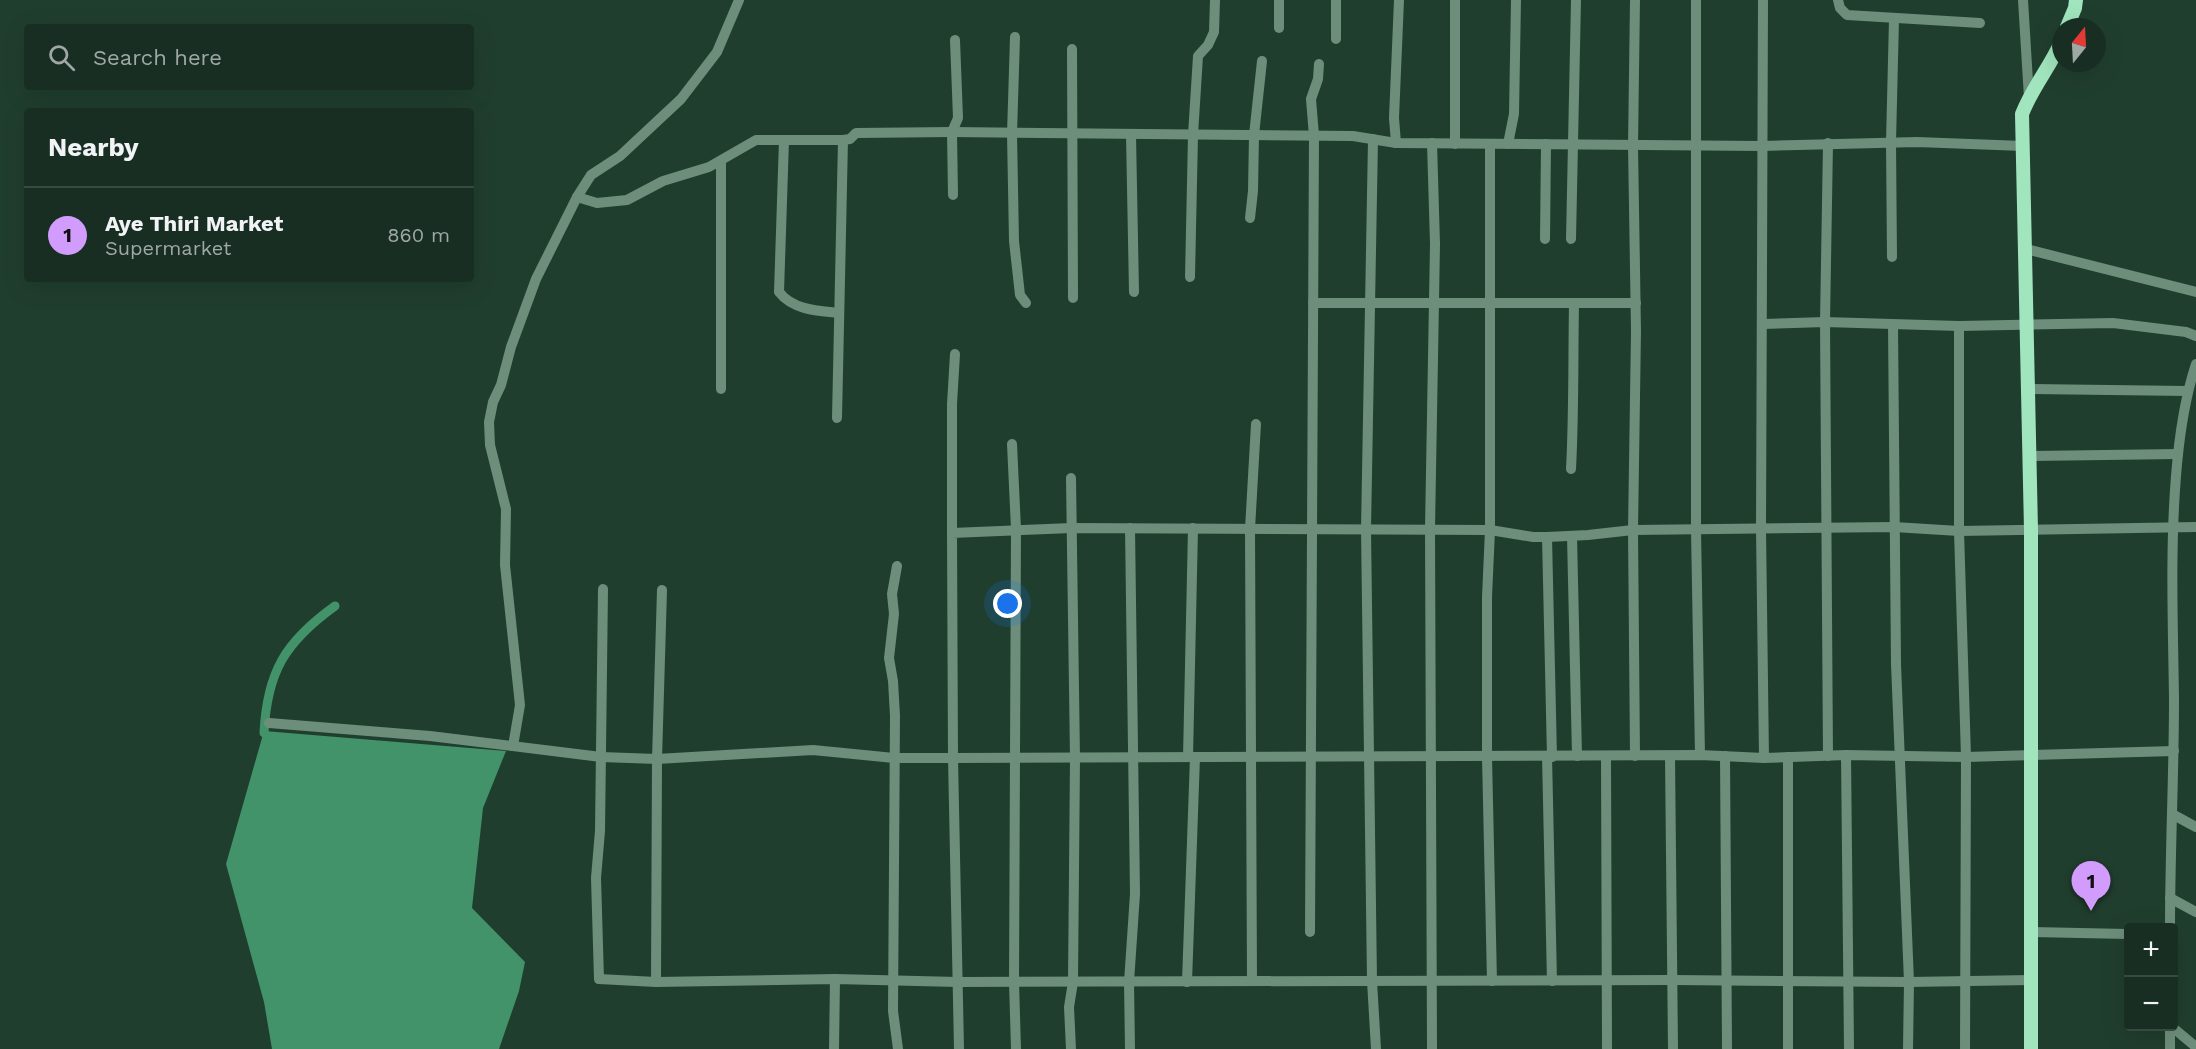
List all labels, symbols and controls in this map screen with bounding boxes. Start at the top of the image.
north arrow [2052,18,2106,72]
search box [24,24,474,90]
icon: search [45,41,78,74]
text: Search here [93,45,222,70]
text: Nearby [48,132,139,162]
text: Aye Thiri Market [105,211,283,236]
text: 1 [63,223,72,247]
text: 860 m [387,223,450,247]
text: Supermarket [105,236,231,260]
your location [993,589,1022,618]
pin: 1 [2072,862,2110,911]
map controls [2124,923,2178,1031]
button: + [2124,923,2178,977]
button: − [2124,977,2178,1031]

